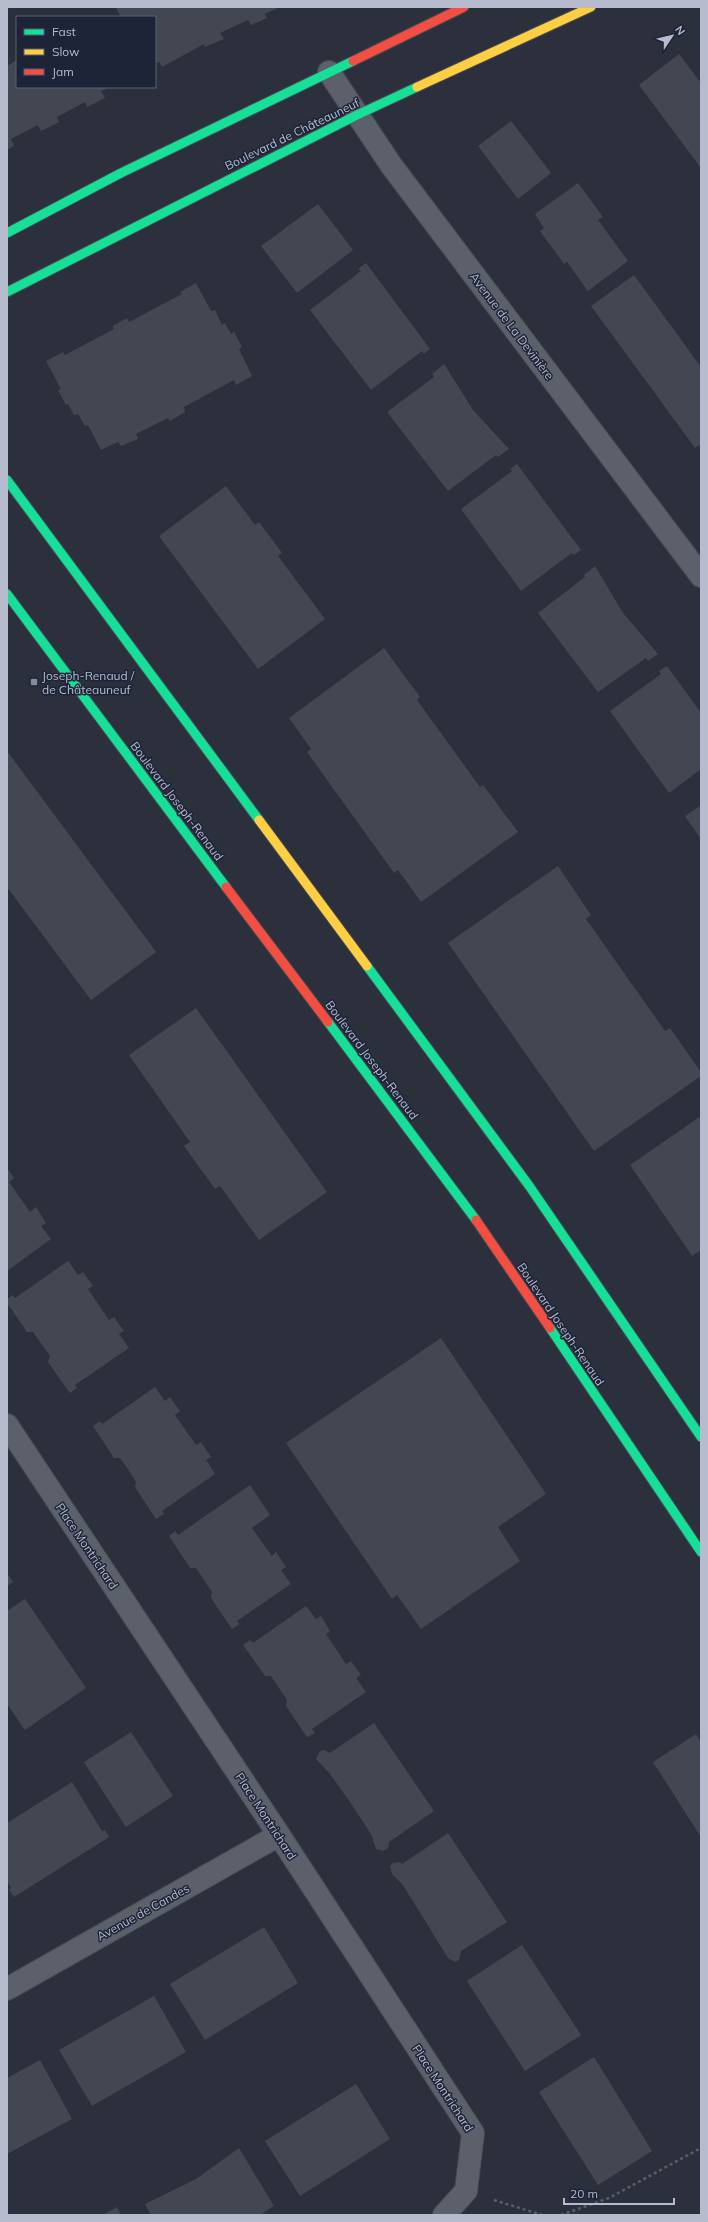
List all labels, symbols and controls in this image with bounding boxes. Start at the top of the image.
legend [16,16,156,88]
north arrow [652,16,692,56]
text: N [672,23,688,38]
text: Fast [52,24,76,39]
text: Slow [52,44,80,59]
text: Jam [52,64,74,79]
street label: Boulevard de Châteauneuf [222,94,363,173]
street label: Avenue de La Devinière [467,269,557,383]
place label: Joseph-Renaud / de Châteauneuf [42,668,135,697]
marker: Joseph-Renaud / de Châteauneuf [29,677,39,687]
street label: Boulevard Joseph-Renaud [127,739,227,863]
street label: Boulevard Joseph-Renaud [322,998,422,1122]
street label: Boulevard Joseph-Renaud [514,1260,608,1388]
street label: Place Montrichard [53,1500,121,1592]
street label: Place Montrichard [232,1770,300,1862]
street label: Avenue de Candes [94,1880,192,1944]
street label: Place Montrichard [409,2042,477,2134]
scale bar [564,2180,674,2206]
text: 20 m [570,2186,598,2201]

